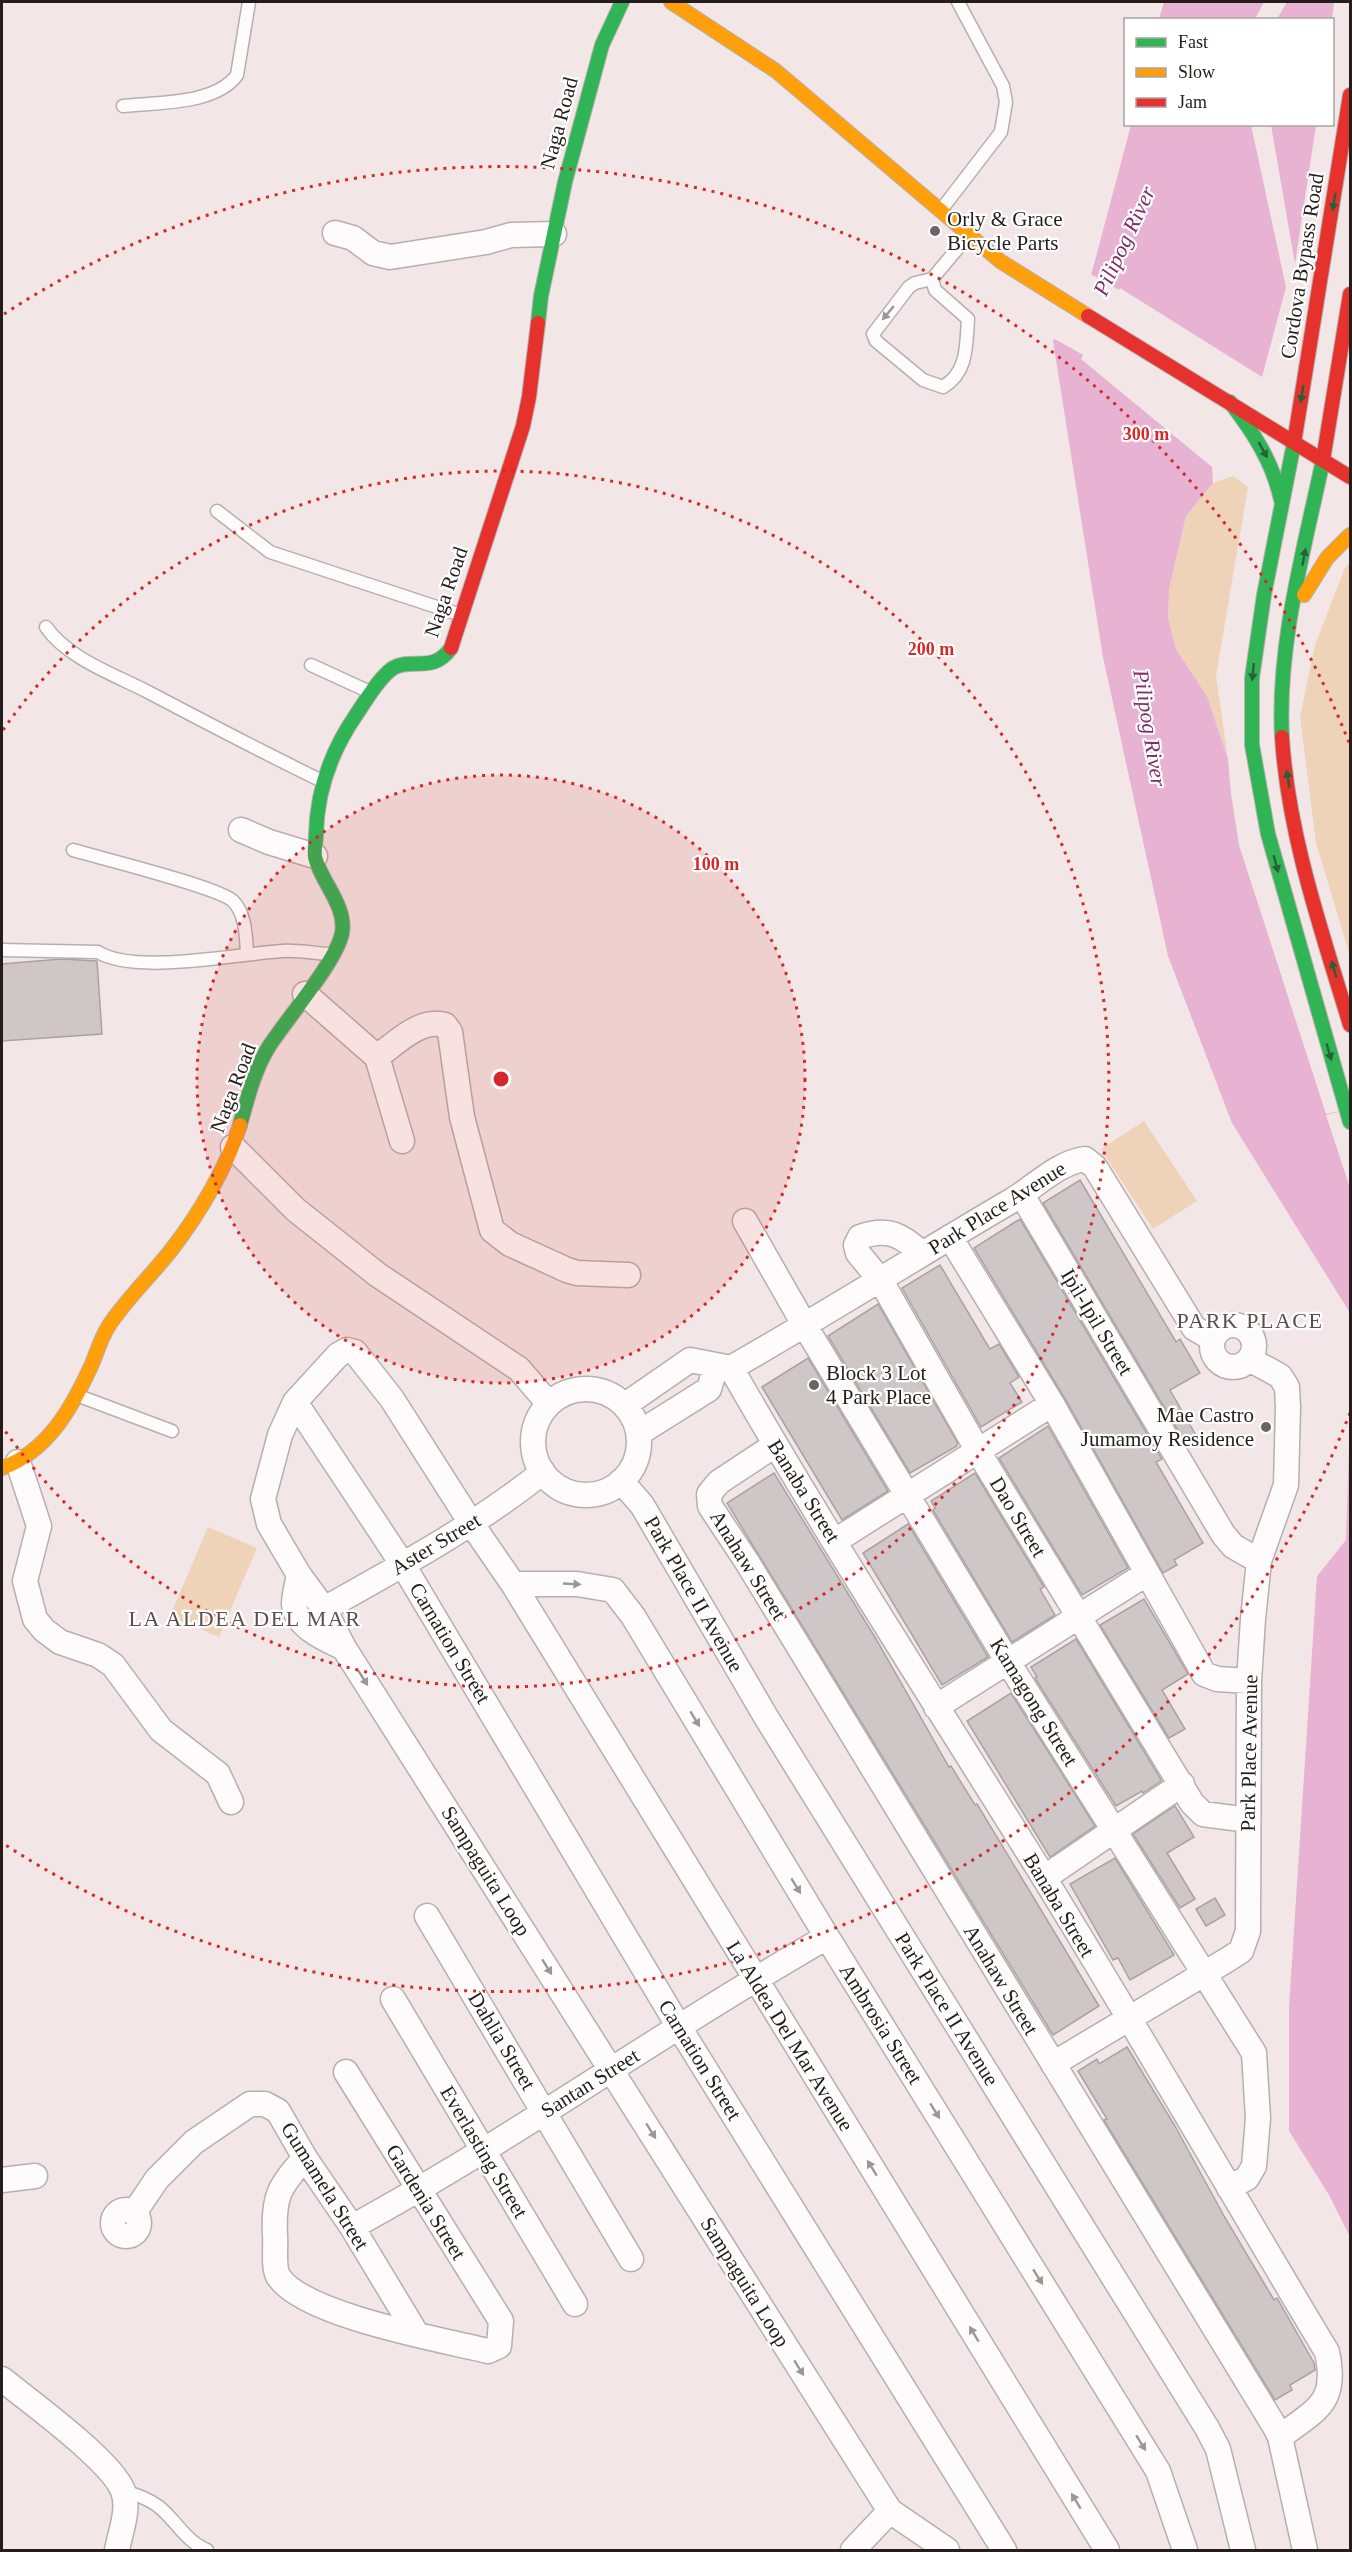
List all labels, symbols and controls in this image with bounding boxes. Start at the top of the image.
legend [1124,18,1334,126]
text: Fast [1178,32,1208,52]
text: Slow [1178,62,1215,82]
street label: Naga Road [535,74,583,171]
text: Jam [1178,92,1207,112]
street label: Cordova Bypass Road [1275,171,1329,361]
water label: Pilipog River [1087,182,1160,301]
one-way arrow [1329,193,1338,212]
place label: Orly & Grace Bicycle Parts [947,207,1062,255]
marker: Orly & Grace Bicycle Parts [928,224,942,238]
one-way arrow [881,305,894,321]
one-way arrow [1297,385,1306,404]
text: 300 m [1123,424,1169,444]
one-way arrow [1258,442,1268,459]
street label: Naga Road [419,543,473,640]
one-way arrow [1300,547,1309,566]
text: 200 m [908,639,954,659]
one-way arrow [1248,662,1258,681]
water label: Pilipog River [1128,667,1172,789]
one-way arrow [1283,770,1292,789]
text: 100 m [693,854,739,874]
one-way arrow [1272,855,1281,873]
one-way arrow [1329,960,1338,978]
street label: Naga Road [205,1039,261,1136]
one-way arrow [1325,1043,1334,1061]
centre of rings [491,1069,511,1089]
street label: Park Place Avenue [924,1156,1070,1260]
street label: Ipil-Ipil Street [1056,1265,1138,1380]
district label: PARK PLACE [1177,1308,1323,1333]
place label: Block 3 Lot 4 Park Place [826,1361,931,1409]
marker: Block 3 Lot 4 Park Place [807,1378,821,1392]
place label: Mae Castro Jumamoy Residence [1081,1403,1254,1451]
marker: Mae Castro Jumamoy Residence [1259,1420,1273,1434]
street label: Banaba Street [763,1435,845,1547]
street label: Dao Street [985,1473,1051,1562]
street label: Anahaw Street [705,1506,791,1624]
street label: Aster Street [387,1508,485,1580]
street label: Park Place II Avenue [640,1512,748,1676]
street label: Carnation Street [404,1578,496,1708]
one-way arrow [562,1580,581,1589]
district label: LA ALDEA DEL MAR [129,1606,361,1631]
street label: Kamagong Street [985,1634,1083,1771]
one-way arrow [358,1670,369,1686]
street label: Park Place Avenue [1236,1674,1262,1832]
one-way arrow [690,1711,701,1728]
street label: Sampaguita Loop [436,1802,536,1940]
street label: Banaba Street [1019,1849,1100,1962]
one-way arrow [791,1878,802,1894]
street label: Anahaw Street [959,1921,1043,2040]
street label: Park Place II Avenue [890,1928,1004,2090]
street label: La Aldea Del Mar Avenue [722,1936,858,2136]
one-way arrow [541,1958,552,1975]
street label: Ambrosia Street [835,1960,928,2089]
street label: Dahlia Street [463,1988,541,2095]
street label: Carnation Street [654,1996,747,2125]
street label: Santan Street [536,2043,644,2123]
street label: Everlasting Street [435,2082,533,2223]
one-way arrow [930,2103,941,2119]
street label: Gumamela Street [276,2118,374,2255]
one-way arrow [645,2123,657,2139]
street label: Gardenia Street [381,2140,471,2264]
one-way arrow [866,2160,877,2176]
street label: Sampaguita Loop [695,2213,795,2351]
one-way arrow [1032,2269,1043,2285]
one-way arrow [969,2326,980,2342]
one-way arrow [793,2360,804,2376]
one-way arrow [1135,2435,1146,2451]
one-way arrow [1071,2492,1081,2509]

